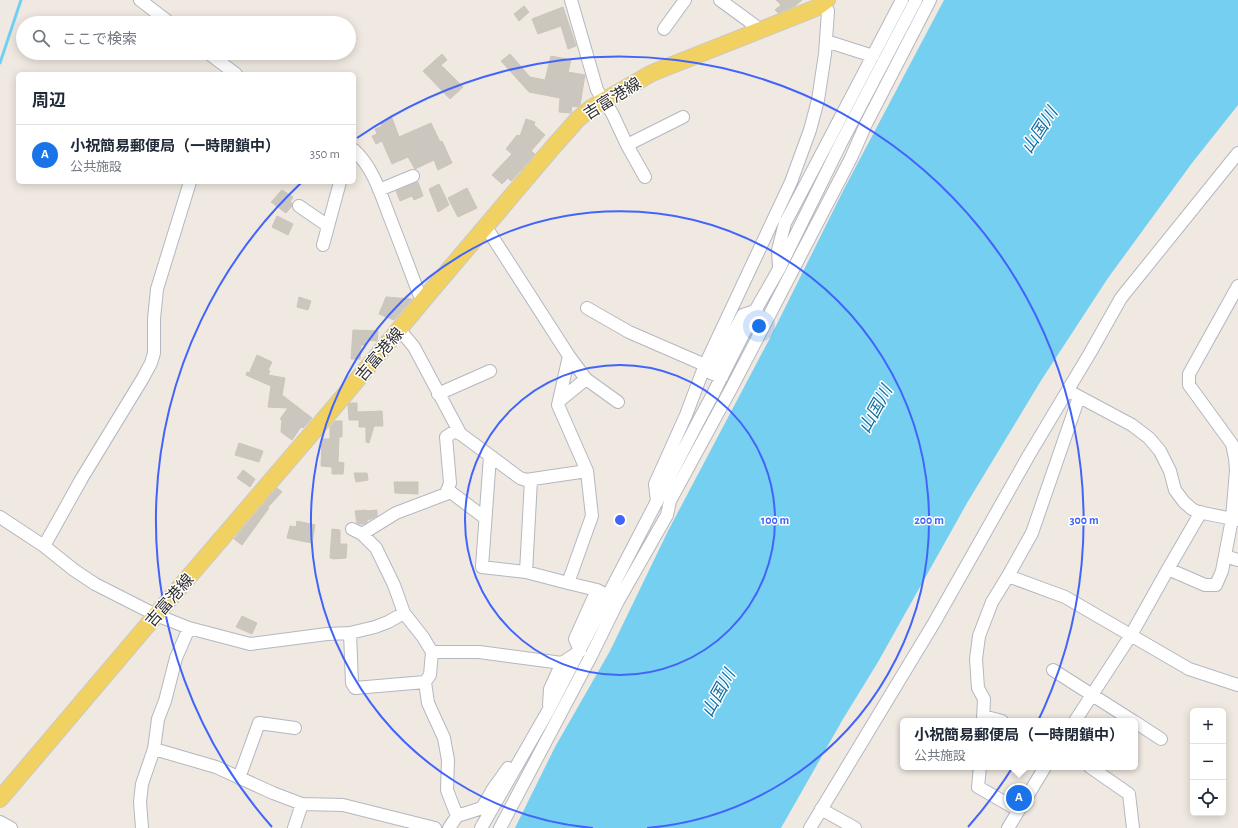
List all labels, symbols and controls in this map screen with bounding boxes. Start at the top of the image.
search box [16,16,356,60]
icon: search [30,27,52,49]
text: ここで検索 [62,32,137,47]
street label: 吉富港線 [581,74,644,123]
text: 周辺 [32,92,66,109]
water label: 山国川 [1018,103,1062,156]
text: 小祝簡易郵便局（一時閉鎖中） [70,139,280,154]
text: A [41,148,49,161]
text: 350 m [310,148,340,161]
text: 公共施設 [70,161,122,174]
your location [749,316,769,336]
street label: 吉富港線 [352,324,406,384]
water label: 山国川 [856,381,896,436]
centre of rings [613,513,627,527]
text: 100 m [761,514,789,526]
text: 200 m [914,514,944,526]
text: 300 m [1069,514,1099,526]
street label: 吉富港線 [142,571,197,630]
water label: 山国川 [699,665,739,720]
map controls [1190,708,1226,816]
button: + [1190,708,1226,744]
popup [900,718,1138,770]
text: 小祝簡易郵便局（一時閉鎖中） [914,728,1124,743]
button: − [1190,744,1226,780]
text: 公共施設 [914,750,966,763]
button: locate [1190,780,1226,816]
pin: A [1006,783,1032,813]

